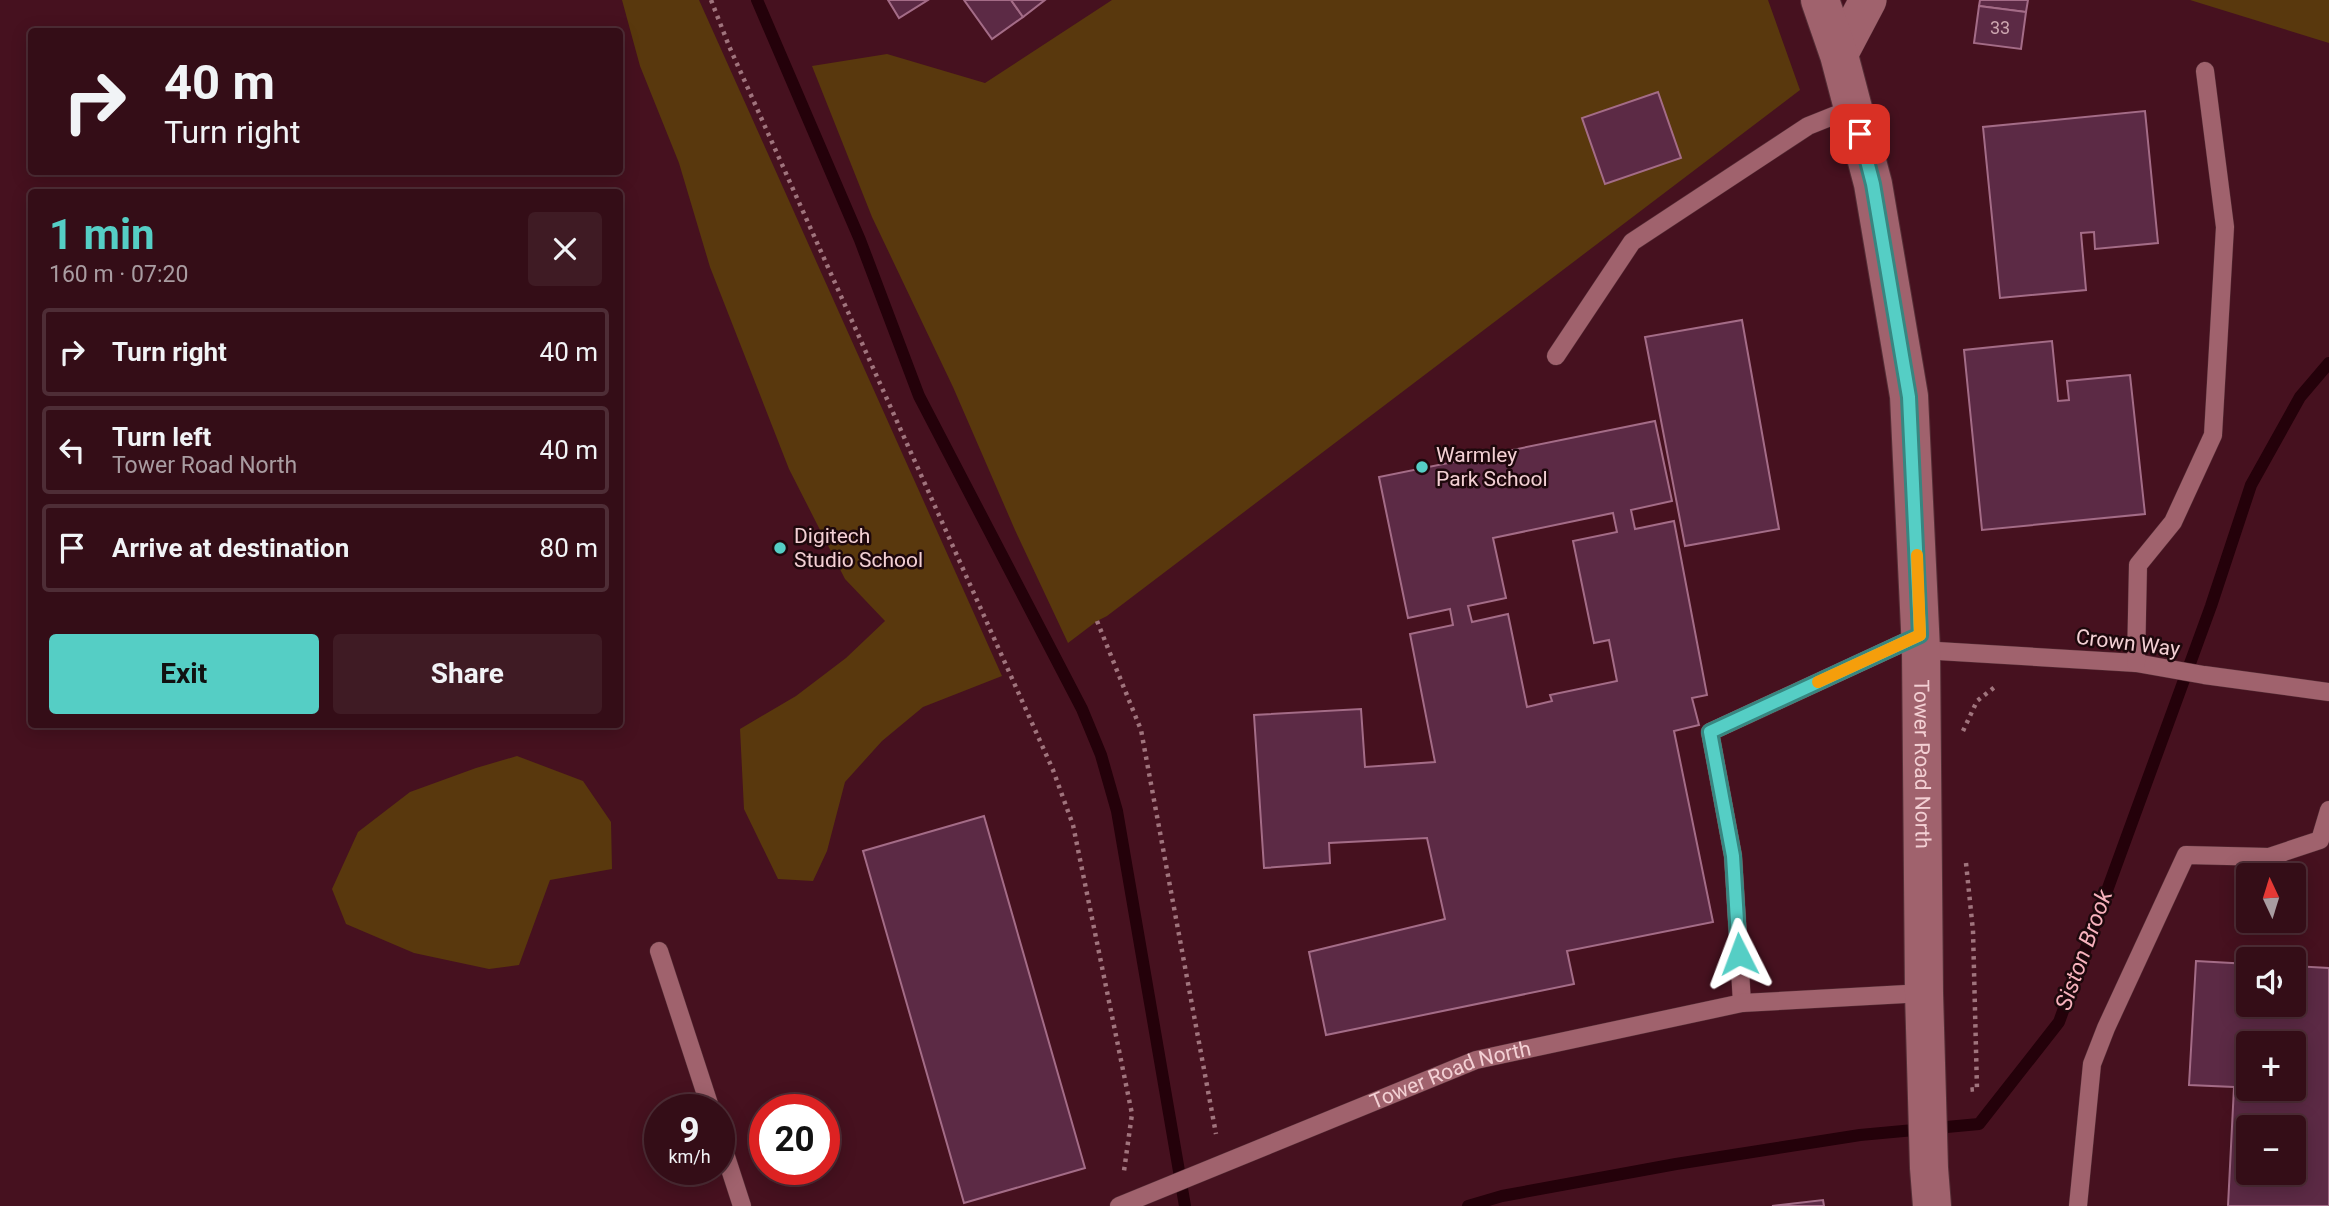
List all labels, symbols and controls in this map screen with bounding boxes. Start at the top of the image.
house number: 33 [1990,17,2010,38]
text: 40 m [164,54,275,111]
icon: right [49,56,140,147]
pin [1830,104,1890,164]
text: Turn right [164,113,300,151]
icon: arrive [1841,115,1879,153]
text: 1 min [49,210,155,259]
button: close [528,212,602,286]
text: 160 m · 07:20 [49,261,188,288]
icon: right [53,333,91,371]
text: Turn right [112,337,227,367]
text: 40 m [540,337,598,367]
text: Turn left [112,422,211,452]
icon: left [53,431,91,469]
text: 40 m [540,435,598,465]
place label: Warmley Park School [1436,443,1548,491]
text: Tower Road North [112,452,297,479]
marker: Warmley Park School [1414,459,1430,475]
place label: Digitech Studio School [794,524,923,572]
icon: arrive [53,529,91,567]
text: Arrive at destination [112,533,349,563]
text: 80 m [540,533,598,563]
marker: Digitech Studio School [772,540,788,556]
street label: Crown Way [2075,625,2181,661]
button: Exit [49,634,319,714]
button: Share [333,634,602,714]
street label: Tower Road North [1909,679,1935,849]
north arrow [2236,863,2306,933]
map controls [2236,863,2306,1185]
water label: Siston Brook [2050,886,2118,1014]
position arrow [1702,917,1776,991]
button: sound [2236,947,2306,1017]
button: + [2236,1031,2306,1101]
street label: Tower Road North [1367,1037,1533,1114]
speed limit sign: 20 [749,1094,840,1185]
text: 9 [679,1110,700,1151]
button: − [2236,1115,2306,1185]
text: km/h [668,1146,711,1167]

